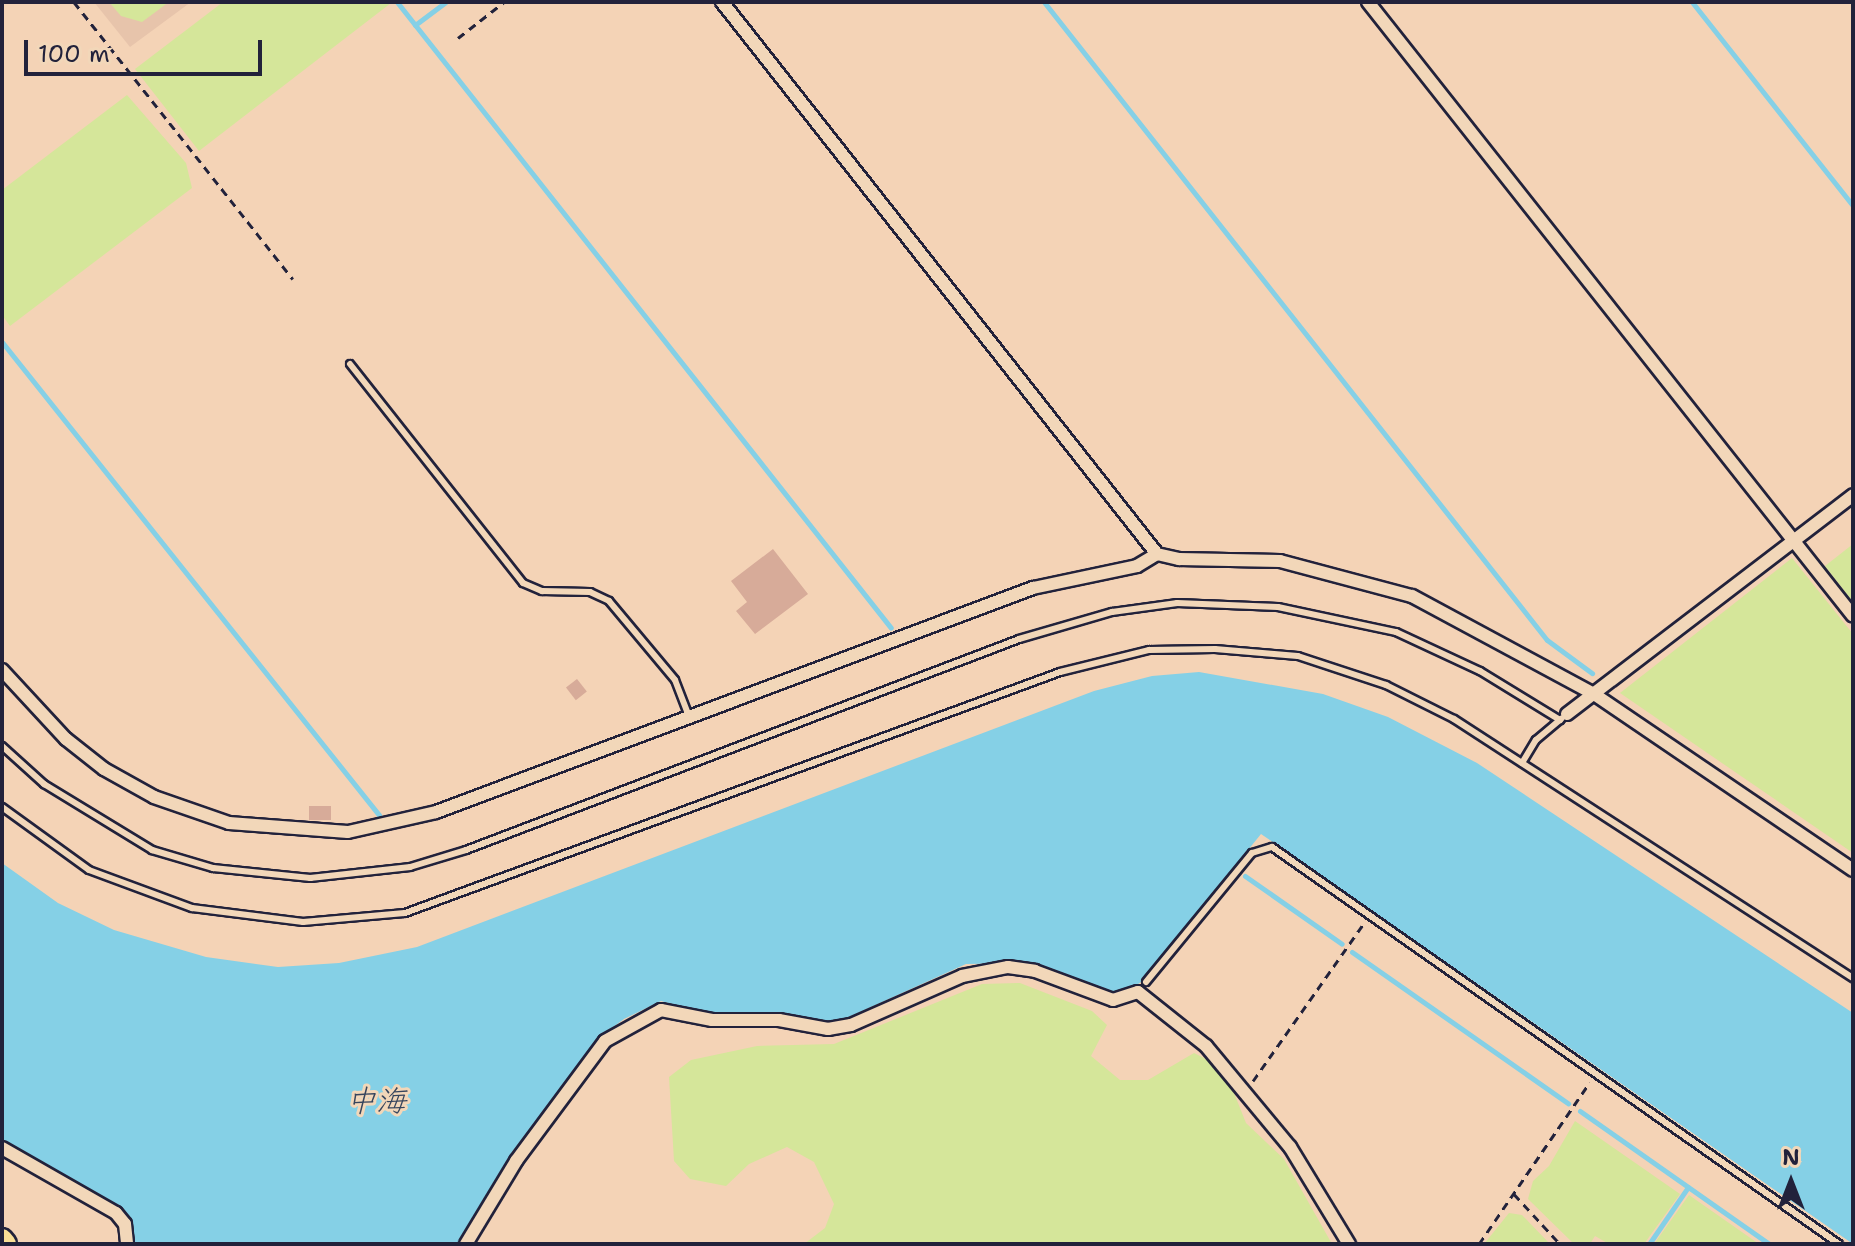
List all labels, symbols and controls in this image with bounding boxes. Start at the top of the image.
scale bar [28,24,266,74]
text: 100 m [38,38,110,70]
water label: 中海 [346,1083,406,1119]
north arrow [1751,1142,1831,1222]
text: N [1782,1143,1800,1172]

